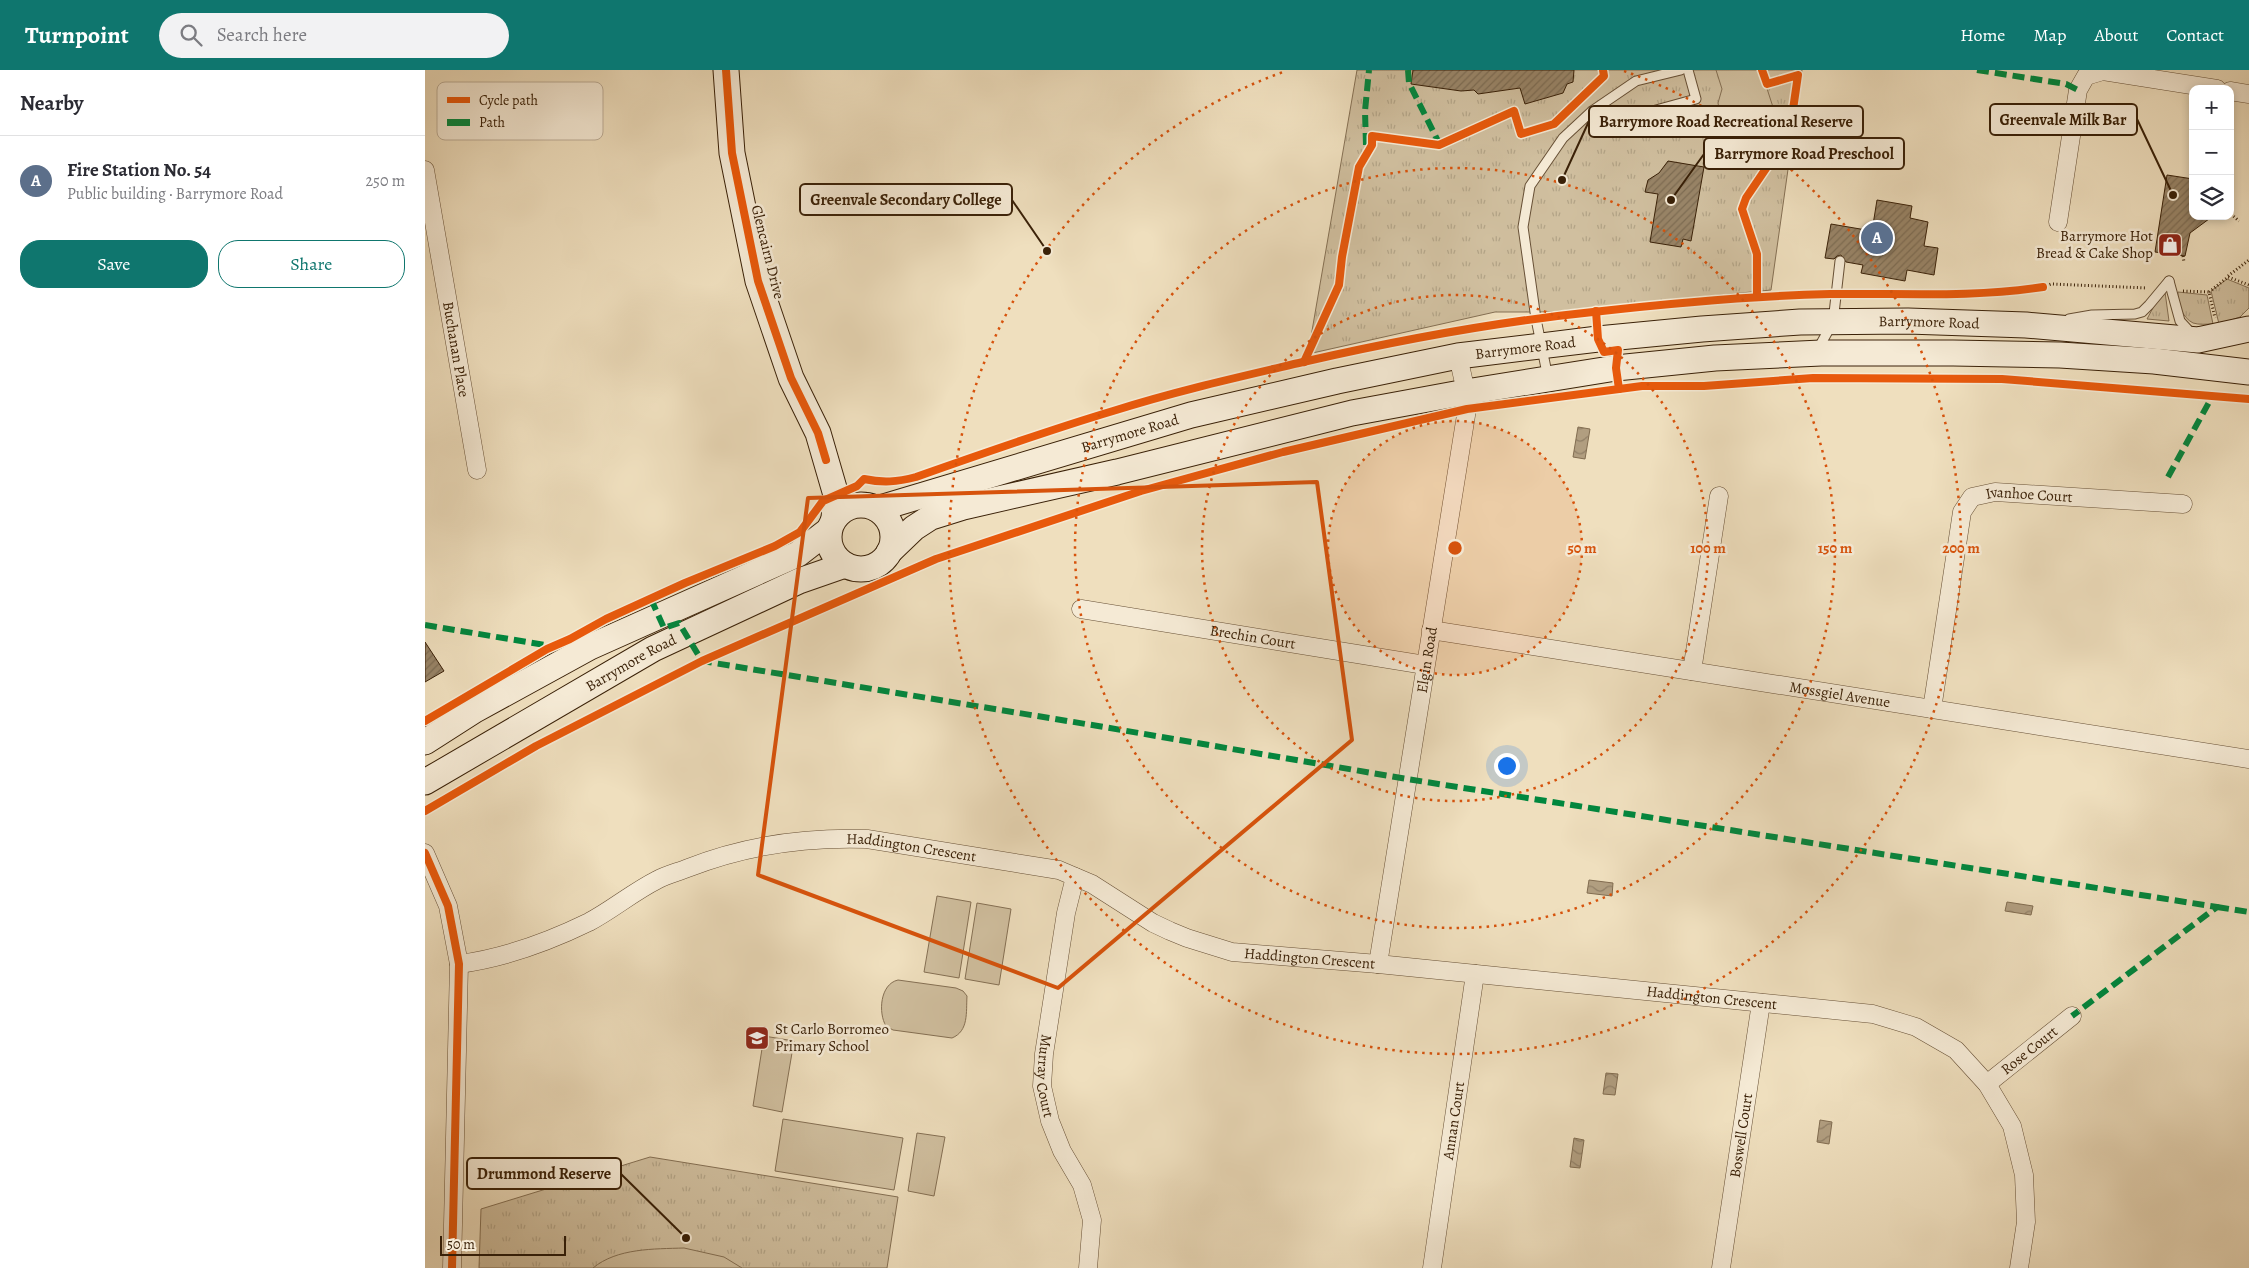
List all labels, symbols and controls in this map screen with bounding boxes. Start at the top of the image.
search box [159,13,509,58]
text: Turnpoint [25,19,129,51]
icon: search [177,21,205,49]
text: Search here [217,22,307,48]
text: Home [1960,23,2005,47]
text: Map [2033,23,2066,47]
text: About [2094,23,2138,47]
text: Contact [2166,23,2224,47]
legend [437,82,603,140]
map controls [2189,85,2234,220]
button: + [2189,85,2234,130]
text: Nearby [20,89,83,117]
text: Cycle path [479,91,539,110]
callout: Greenvale Milk Bar [1990,104,2137,135]
callout: Barrymore Road Recreational Reserve [1589,106,1863,137]
text: Greenvale Milk Bar [1999,109,2127,131]
text: Barrymore Road Recreational Reserve [1599,111,1853,133]
text: Path [479,113,506,132]
button: − [2189,130,2234,175]
callout: Barrymore Road Preschool [1704,138,1904,169]
text: Barrymore Road Preschool [1714,143,1895,165]
text: Fire Station No. 54 [67,157,211,183]
text: A [31,170,41,192]
text: 250 m [366,170,405,192]
button: layers [2189,175,2234,220]
text: Public building · Barrymore Road [67,183,283,205]
callout: Greenvale Secondary College [800,184,1012,215]
text: Greenvale Secondary College [810,189,1002,211]
street label: Glencairn Drive [747,203,789,302]
pin: A [1861,219,1893,257]
place label: Barrymore Hot Bread & Cake Shop [2036,226,2153,263]
shop icon: Barrymore Hot Bread & Cake Shop [2157,232,2183,258]
button: Save [20,240,208,288]
button: Share [218,240,405,288]
street label: Buchanan Place [438,300,474,399]
street label: Barrymore Road [1878,311,1981,333]
street label: Barrymore Road [1474,332,1578,364]
street label: Barrymore Road [1079,409,1182,457]
street label: Ivanhoe Court [1984,482,2073,507]
text: 50 m [1567,538,1597,558]
text: 100 m [1690,538,1726,558]
text: 150 m [1818,538,1853,558]
text: 200 m [1942,538,1980,558]
centre of rings [1446,539,1464,557]
street label: Brechin Court [1208,620,1297,654]
street label: Elgin Road [1412,624,1442,694]
street label: Barrymore Road [582,629,680,696]
street label: Mossgiel Avenue [1788,677,1892,712]
your location [1494,753,1520,779]
street label: Haddington Crescent [846,829,978,867]
street label: Haddington Crescent [1243,943,1376,974]
street label: Haddington Crescent [1645,981,1778,1014]
place label: St Carlo Borromeo Primary School [775,1019,889,1056]
street label: Rose Court [1997,1021,2062,1079]
school or university icon: St Carlo Borromeo Primary School [744,1025,770,1051]
street label: Murray Court [1031,1033,1059,1119]
street label: Annan Court [1438,1080,1469,1162]
street label: Boswell Court [1725,1092,1757,1179]
callout: Drummond Reserve [467,1158,621,1189]
text: Drummond Reserve [477,1163,611,1185]
scale bar [440,1233,566,1256]
text: 50 m [447,1235,475,1254]

